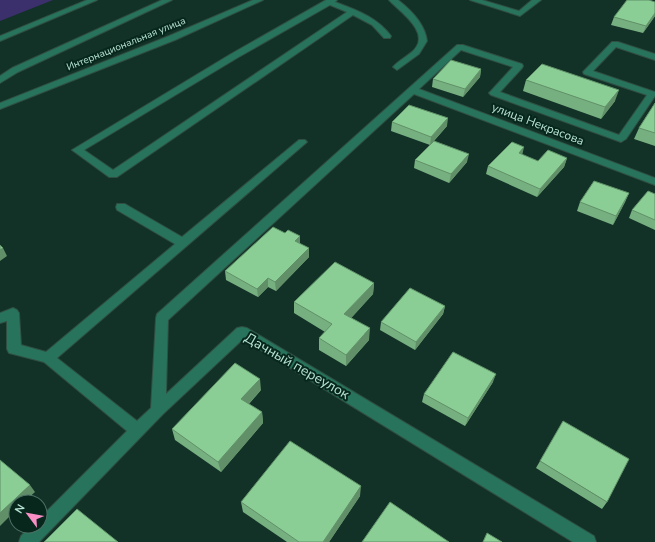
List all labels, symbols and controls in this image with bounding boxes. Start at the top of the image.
street label: Интернациональная улица [64,14,188,74]
street label: улица Некрасова [490,99,586,149]
street label: Дачный переулок [241,328,353,404]
north arrow [8,494,48,534]
text: N [11,501,28,516]

